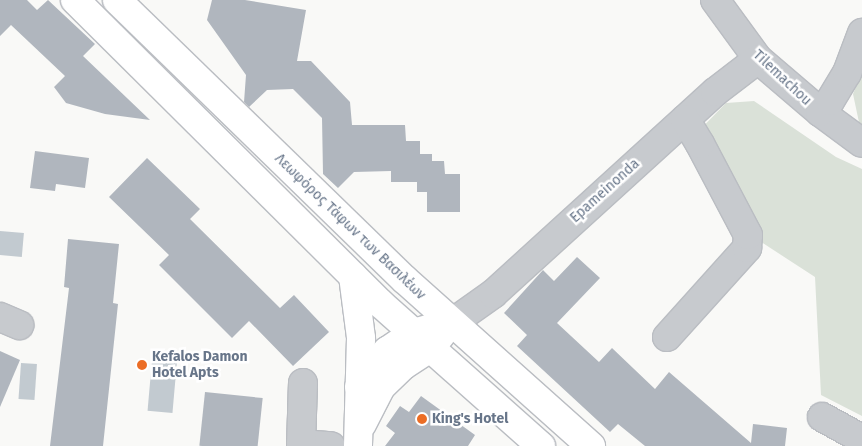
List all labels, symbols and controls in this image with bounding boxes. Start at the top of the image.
street label: Tilemachou [749,47,815,109]
street label: Λεωφόρος Τάφων των Βασιλέων [271,150,429,304]
street label: Epameinonda [567,156,643,226]
place label: Kefalos Damon Hotel Apts [152,349,248,382]
marker: Kefalos Damon Hotel Apts [136,359,148,371]
place label: King's Hotel [432,411,508,427]
marker: King's Hotel [416,413,428,425]

